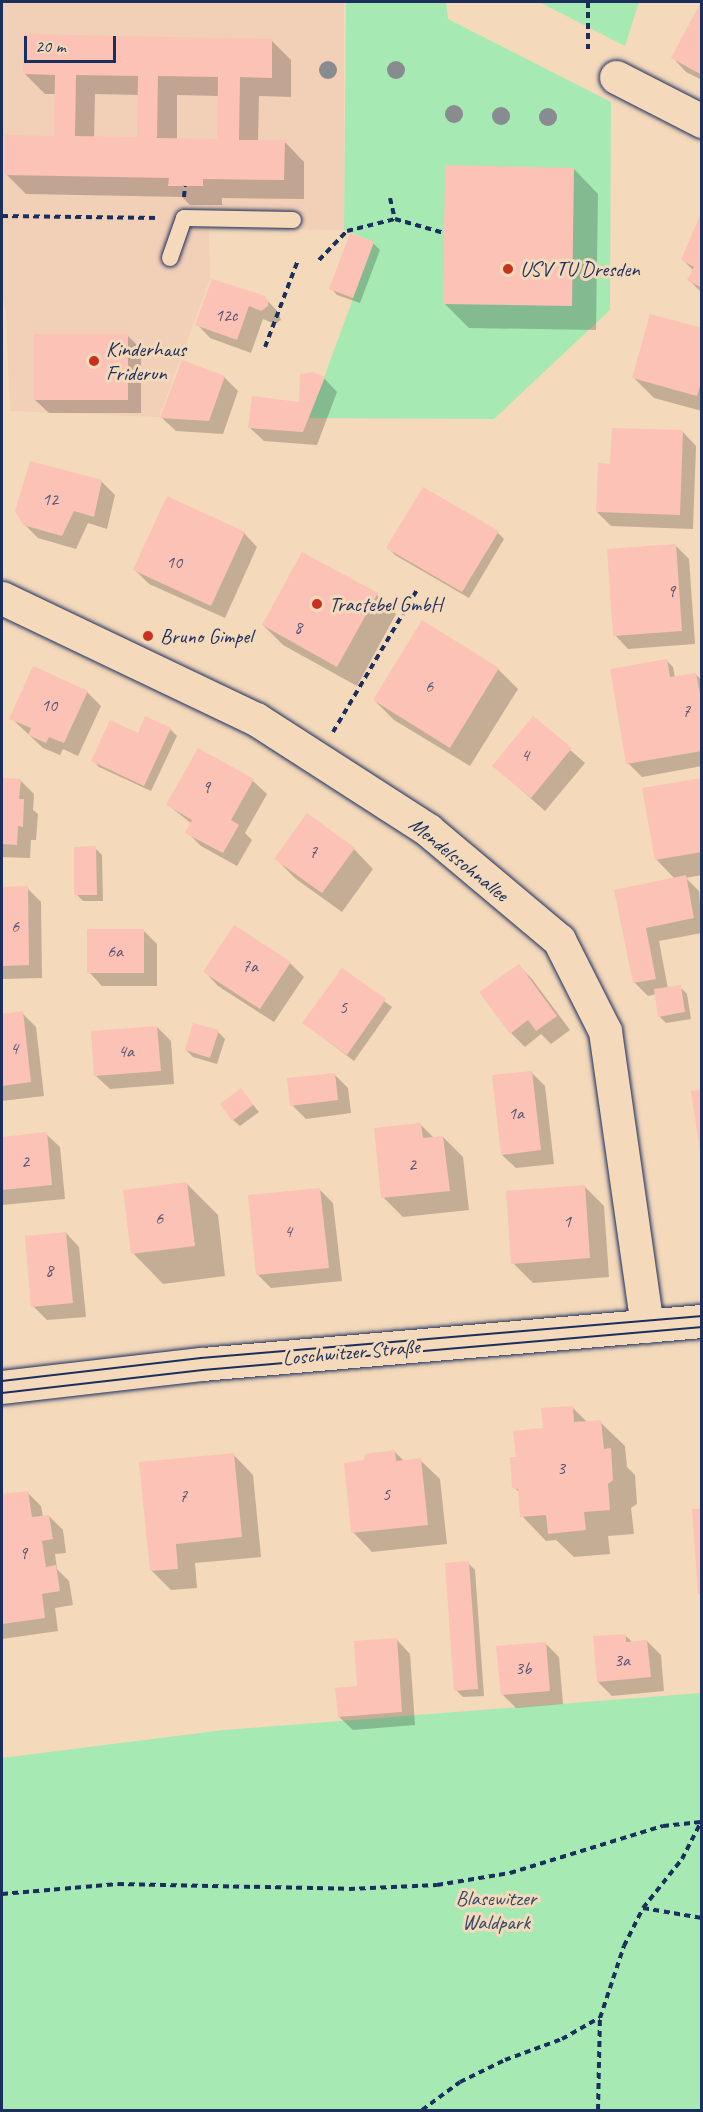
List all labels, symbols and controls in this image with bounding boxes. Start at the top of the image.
scale bar [27,24,118,62]
text: 20 m [35,35,66,57]
place label: USV TU Dresden [520,256,640,282]
marker: USV TU Dresden [501,262,515,276]
house number: 12c [215,304,237,326]
place label: Kinderhaus Friderun [106,336,186,386]
marker: Kinderhaus Friderun [87,354,101,368]
house number: 12 [42,488,58,510]
house number: 10 [166,551,182,573]
house number: 9 [667,580,675,602]
place label: Tractebel GmbH [329,591,442,617]
marker: Tractebel GmbH [310,597,324,611]
house number: 8 [294,616,302,638]
place label: Bruno Gimpel [160,623,253,649]
marker: Bruno Gimpel [141,629,155,643]
house number: 6 [425,675,433,697]
house number: 10 [41,694,57,716]
house number: 7 [682,700,690,722]
house number: 4 [521,744,529,766]
house number: 9 [202,776,210,798]
street label: Mendelssohnallee [404,811,514,907]
house number: 7 [309,841,317,863]
house number: 6 [11,915,19,937]
house number: 6a [107,940,123,962]
house number: 7a [242,955,258,977]
house number: 5 [339,996,347,1018]
house number: 4 [10,1037,18,1059]
house number: 4a [118,1040,134,1062]
house number: 1a [508,1102,524,1124]
house number: 2 [21,1150,29,1172]
house number: 2 [408,1153,416,1175]
house number: 6 [155,1207,163,1229]
house number: 1 [563,1210,571,1232]
house number: 4 [284,1220,292,1242]
house number: 8 [45,1259,53,1281]
street label: Loschwitzer Straße [281,1333,421,1371]
house number: 3 [557,1457,565,1479]
house number: 5 [382,1483,390,1505]
house number: 7 [179,1485,187,1507]
house number: 9 [19,1542,27,1564]
house number: 3a [614,1649,630,1671]
house number: 3b [515,1657,531,1679]
park label: Blasewitzer Waldpark [456,1885,536,1935]

